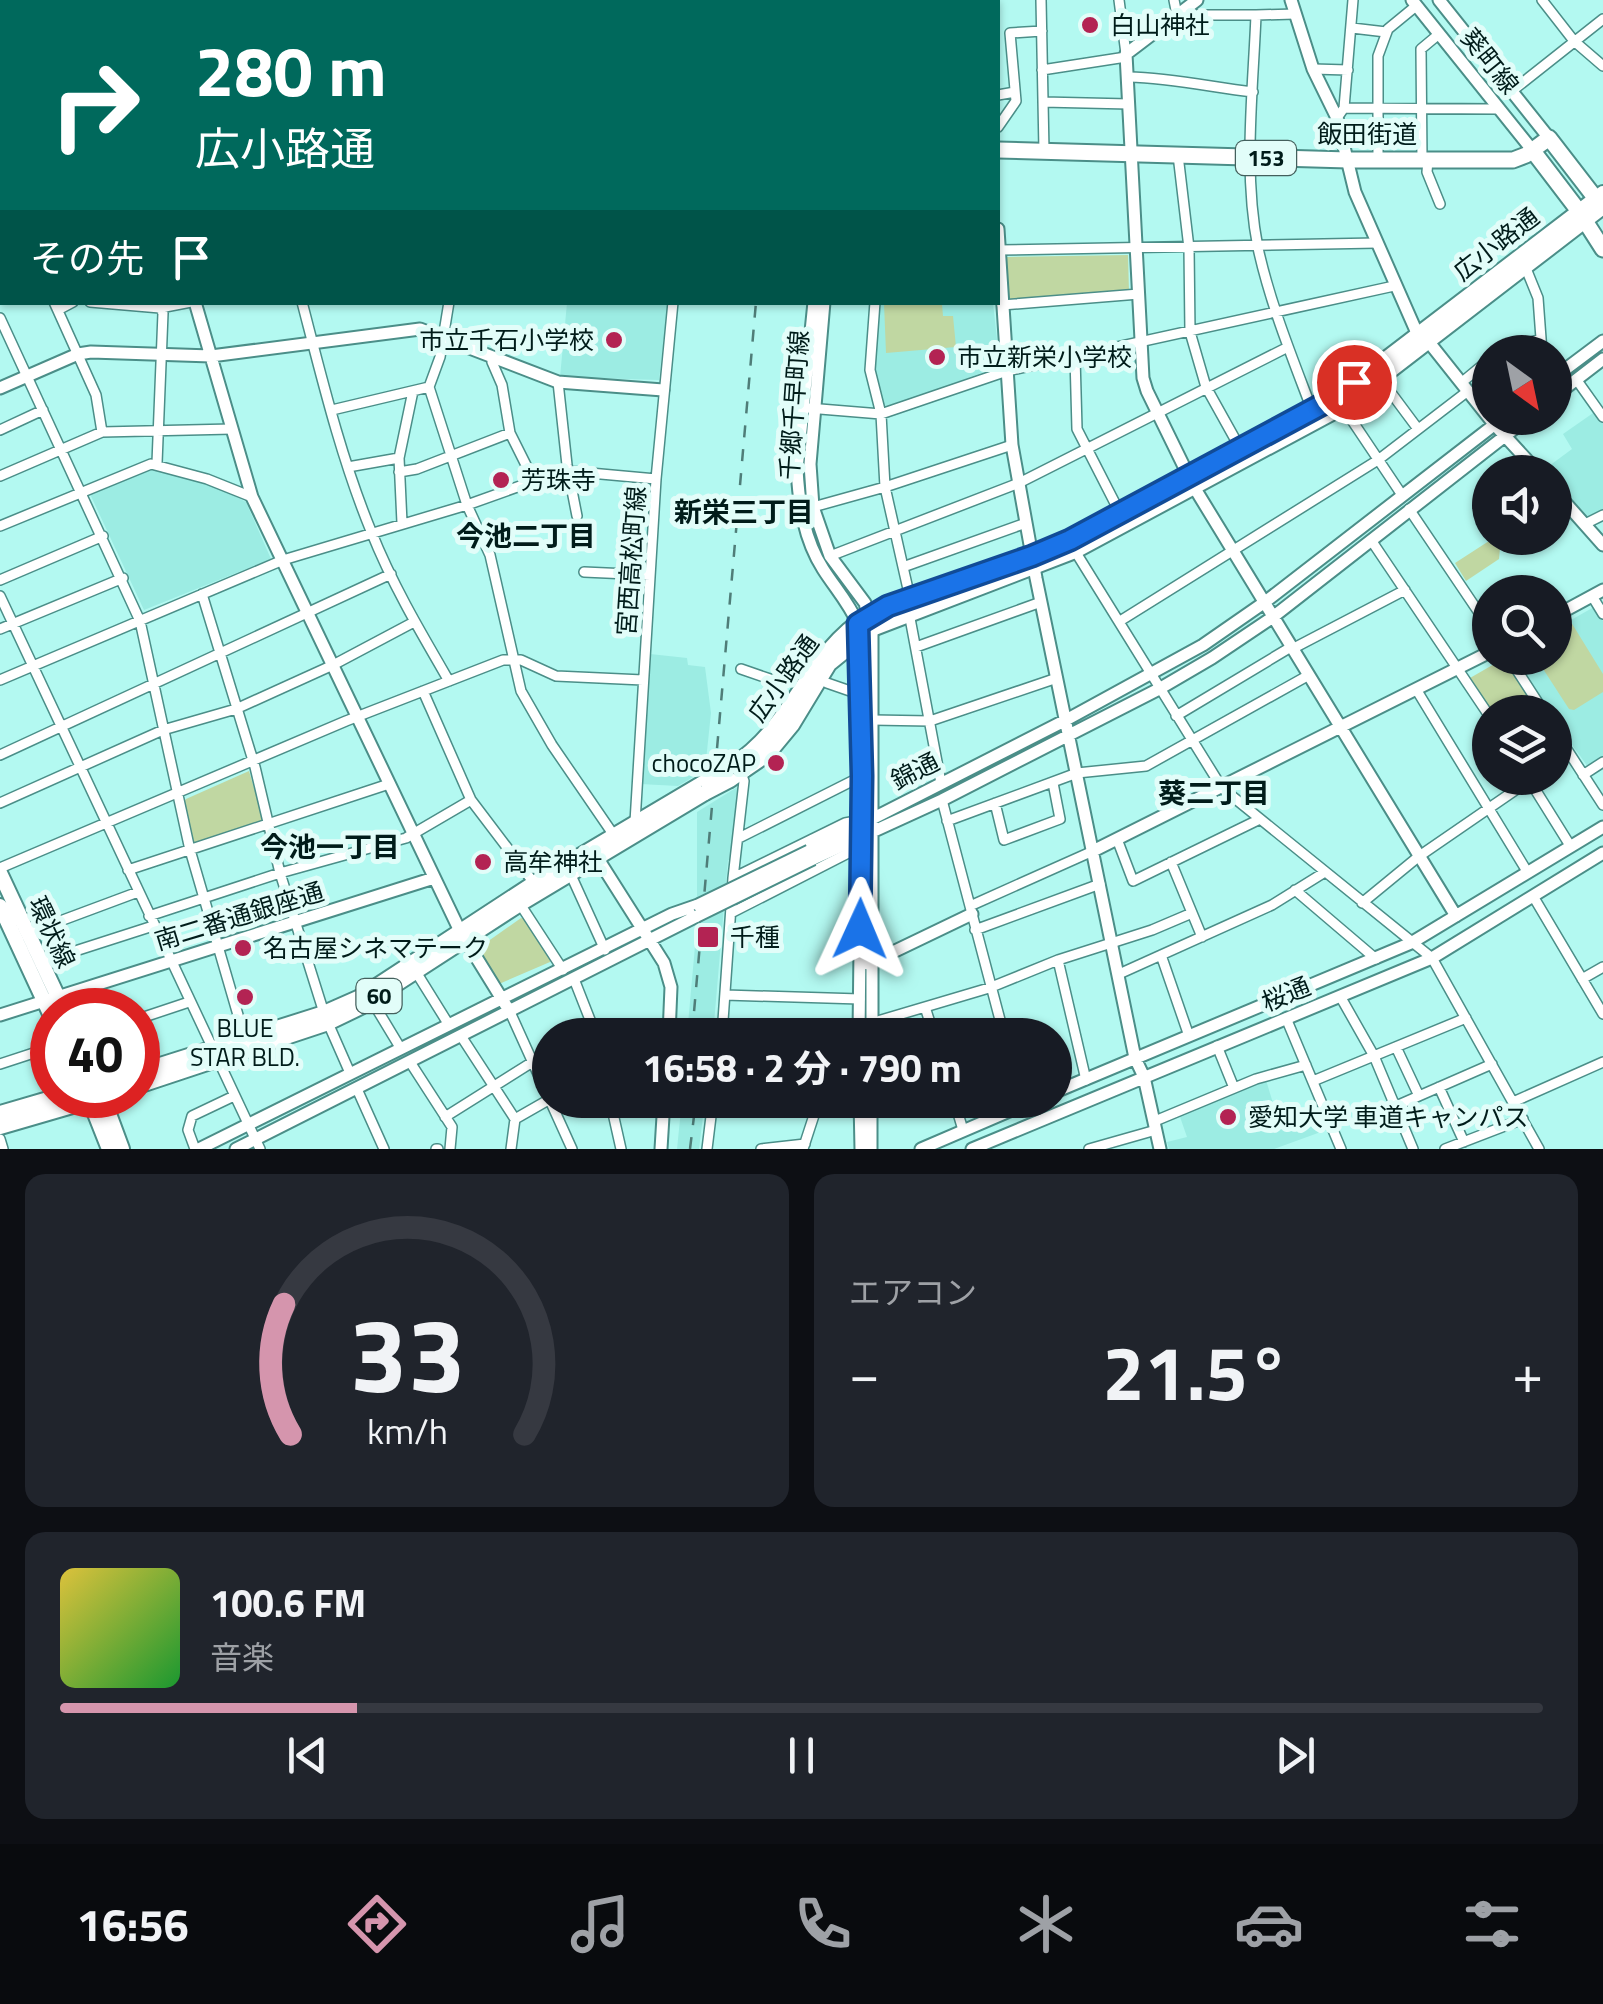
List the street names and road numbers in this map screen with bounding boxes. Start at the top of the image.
street label: 葵町線 [1452,20,1528,102]
street label: 飯田街道 [1317,115,1417,153]
road number: 153 [1236,141,1296,175]
street label: 広小路通 [1445,198,1547,290]
street label: 千郷千早町線 [770,329,818,481]
street label: 宮西高松町線 [607,485,655,637]
street label: 広小路通 [738,626,828,730]
street label: 錦通 [884,743,946,799]
street label: 南二番通銀座通 [150,872,328,960]
street label: 環状線 [19,890,85,974]
street label: 桜通 [1256,967,1316,1021]
road number: 60 [356,979,402,1013]

